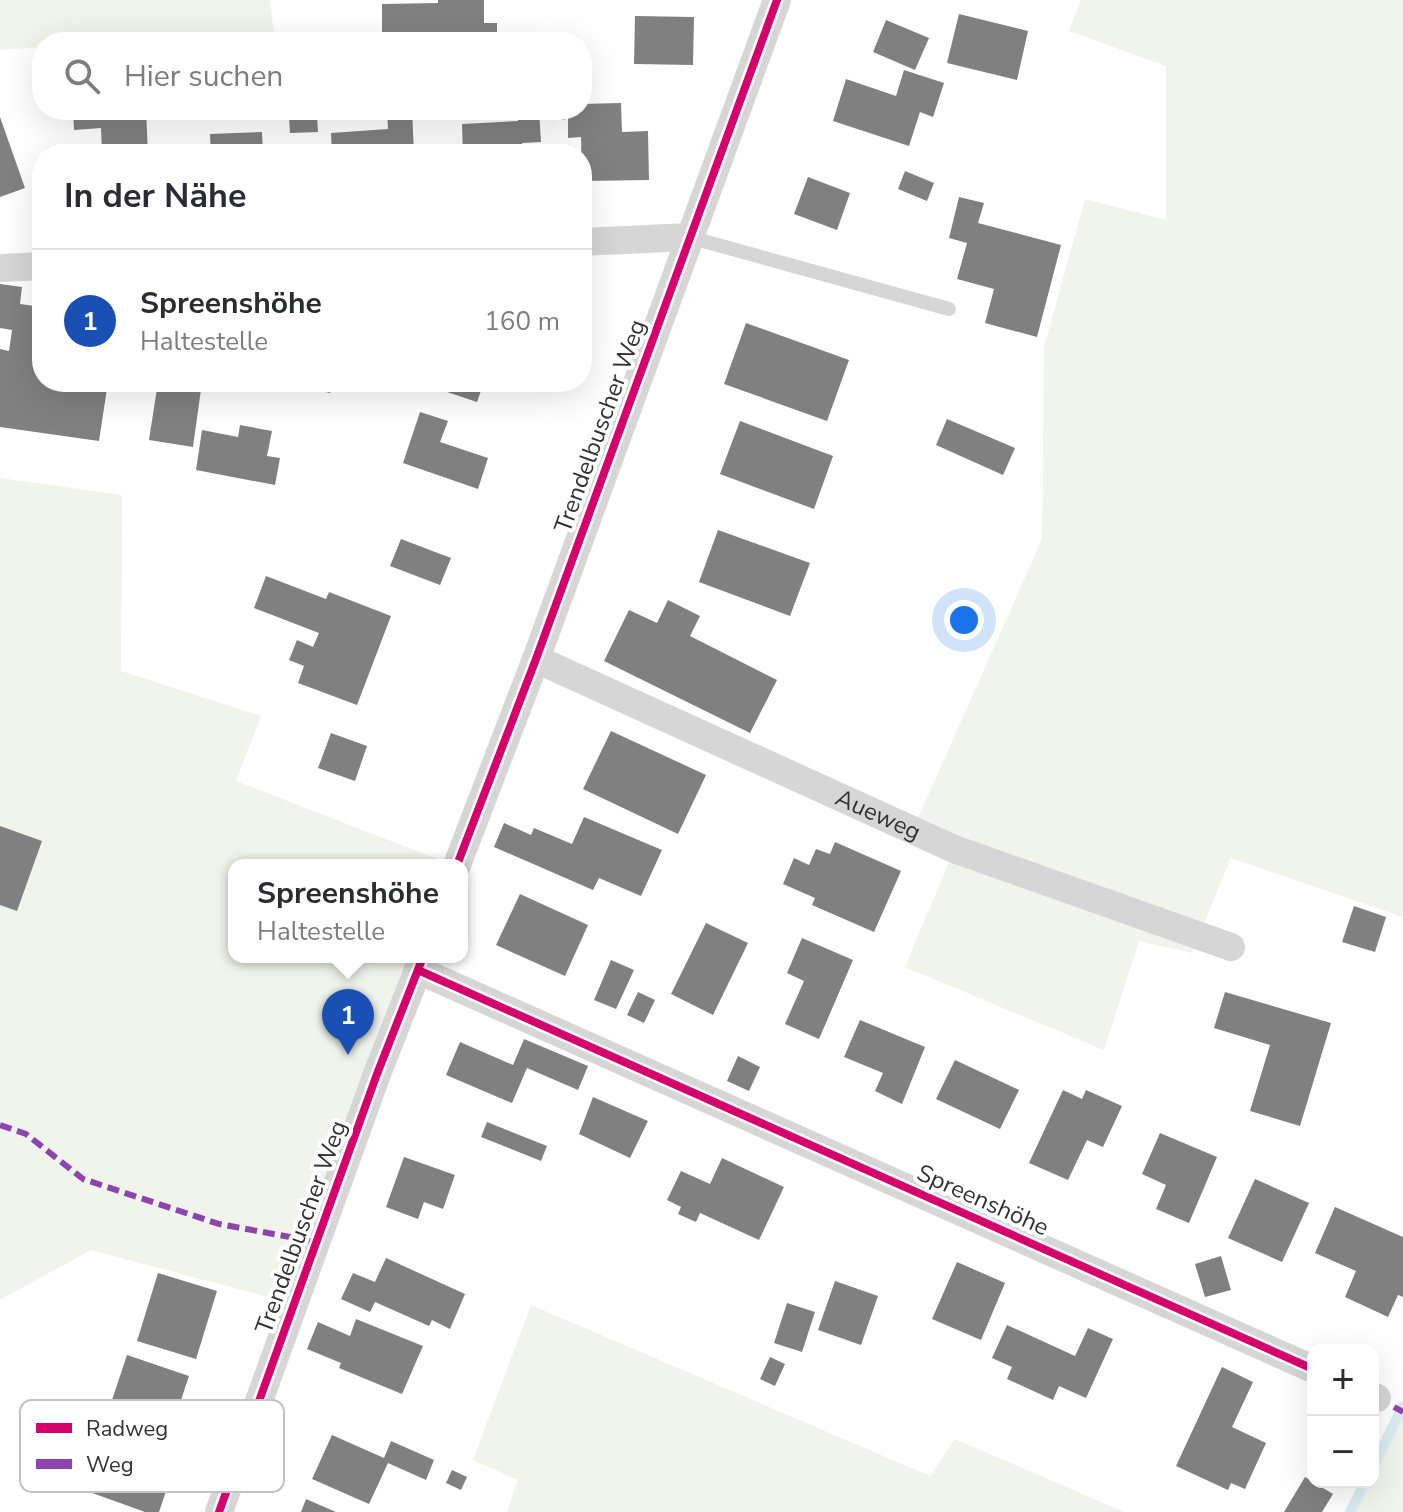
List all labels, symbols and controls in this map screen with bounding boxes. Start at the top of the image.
search box [32,32,592,120]
icon: search [60,54,104,98]
text: Hier suchen [124,56,283,97]
text: In der Nähe [64,173,246,219]
text: Spreenshöhe [140,283,322,324]
text: 1 [82,304,98,339]
text: 160 m [484,304,560,339]
street label: Trendelbuscher Weg [547,315,653,537]
text: Haltestelle [140,324,268,359]
your location [944,600,984,640]
street label: Aueweg [830,781,926,848]
popup [228,859,468,963]
text: Spreenshöhe [257,873,439,914]
text: Haltestelle [257,914,385,949]
pin: 1 [322,989,374,1055]
street label: Trendelbuscher Weg [248,1116,354,1338]
street label: Spreenshöhe [912,1157,1054,1243]
map controls [1307,1344,1379,1488]
button: + [1307,1344,1379,1416]
legend [20,1400,284,1492]
text: Radweg [86,1414,168,1444]
button: − [1307,1416,1379,1488]
text: Weg [86,1450,134,1480]

